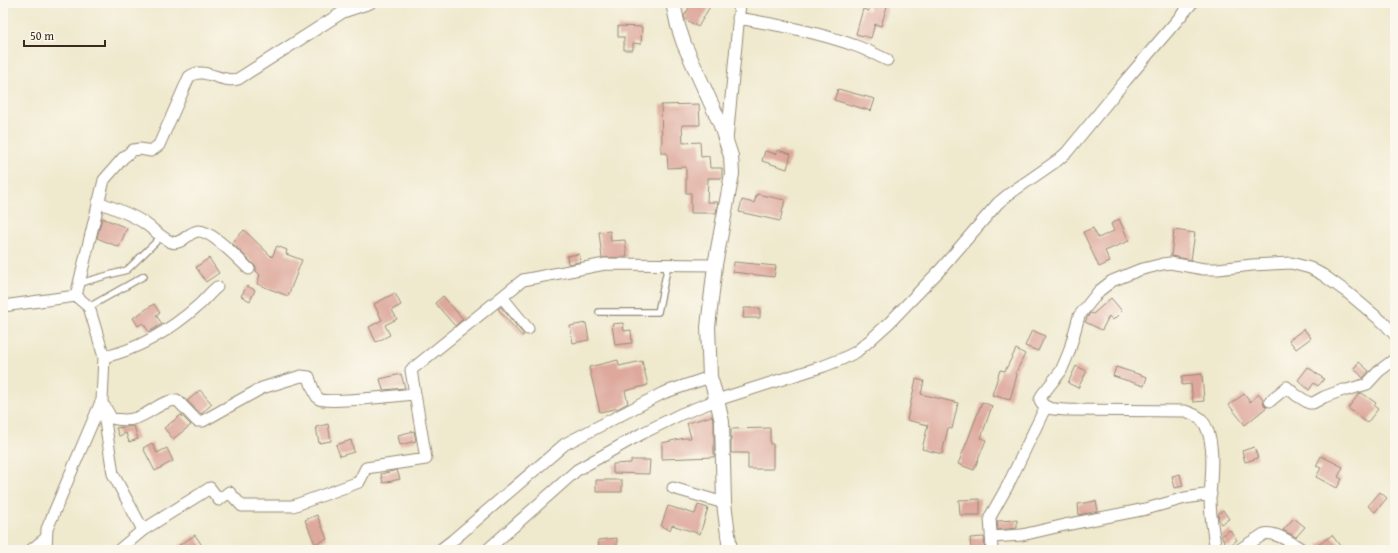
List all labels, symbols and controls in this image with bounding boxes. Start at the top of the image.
scale bar [24,22,105,48]
text: 50 m [30,27,54,44]

